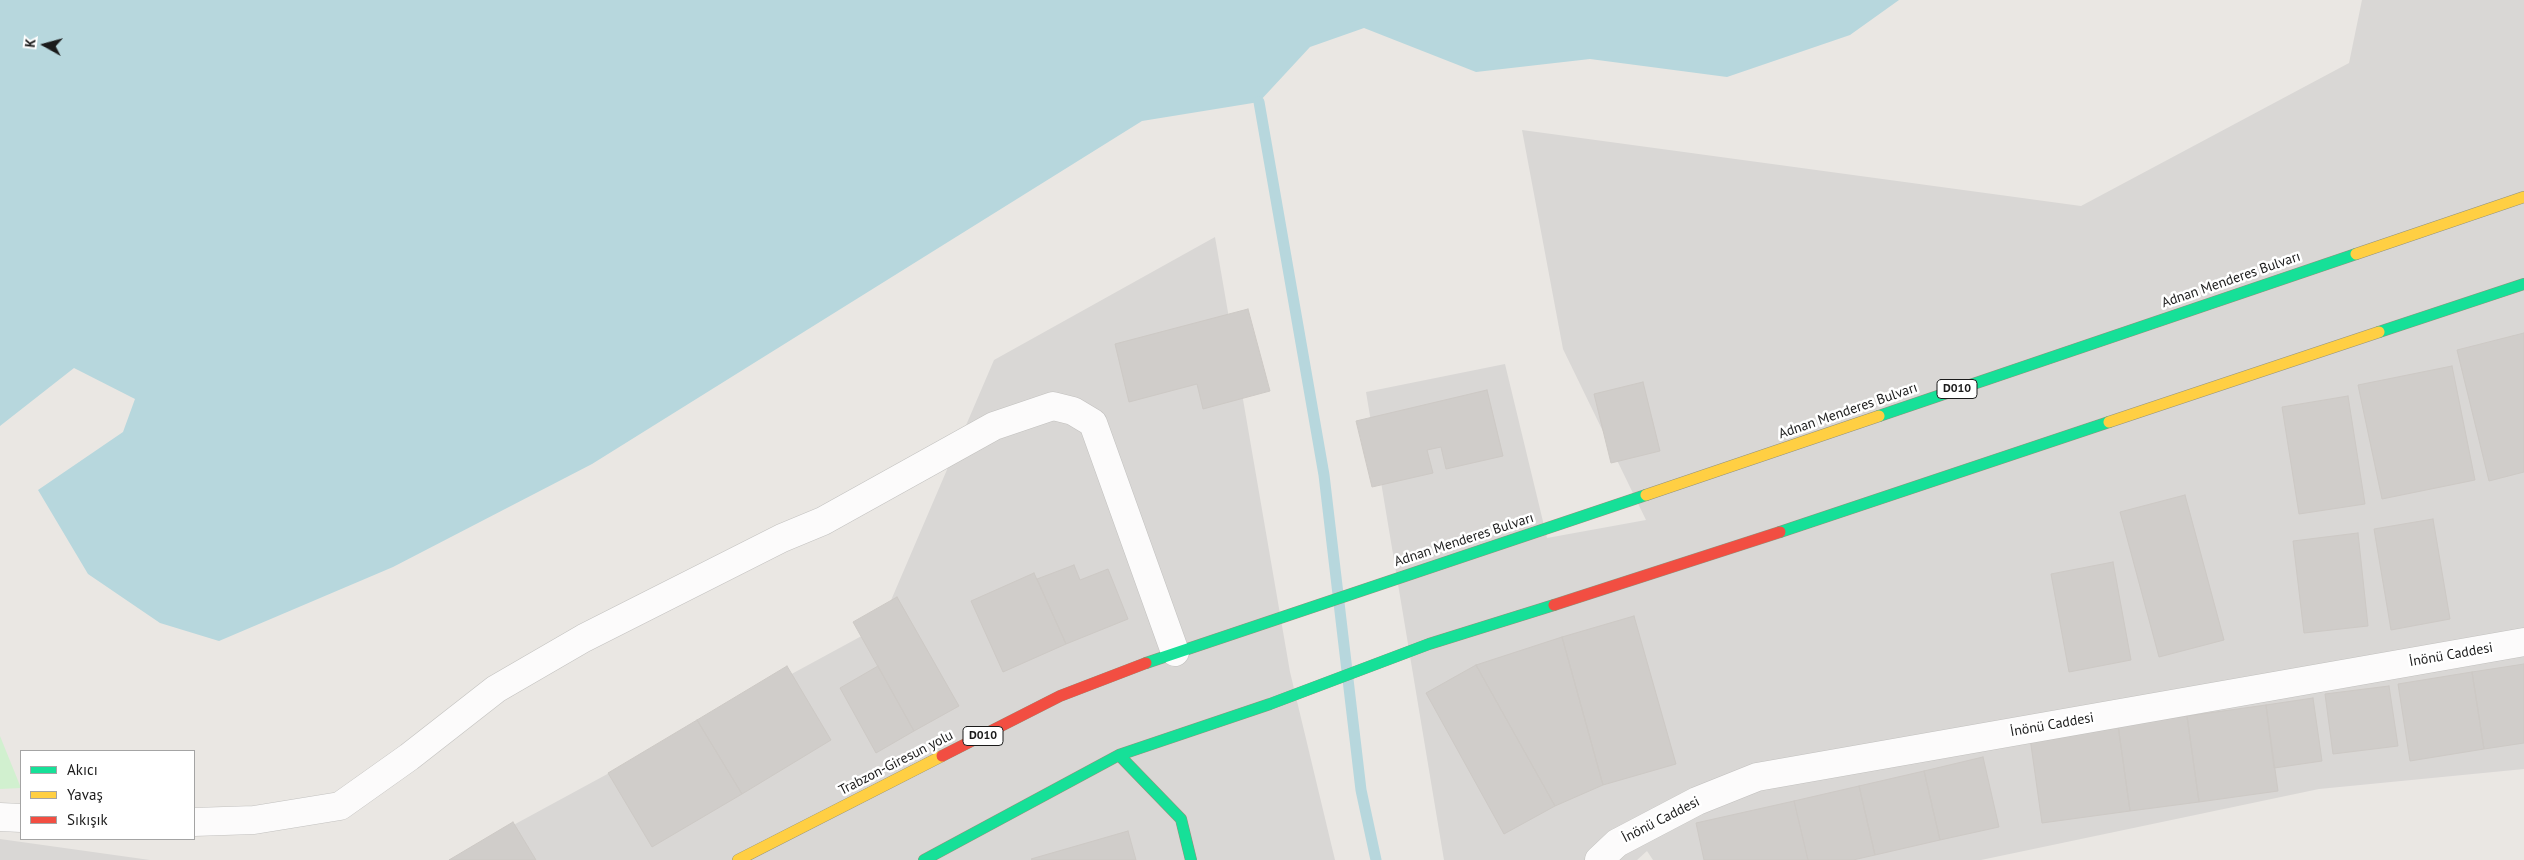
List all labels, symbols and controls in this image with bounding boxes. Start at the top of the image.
north arrow [20,20,70,70]
text: K [21,38,40,49]
street label: Adnan Menderes Bulvarı [2159,248,2303,312]
street label: Adnan Menderes Bulvarı [1776,379,1920,443]
road number: D010 [1937,379,1977,398]
street label: Adnan Menderes Bulvarı [1392,509,1536,571]
street label: İnönü Caddesi [2408,639,2494,671]
street label: İnönü Caddesi [2009,709,2095,741]
road number: D010 [963,726,1003,746]
street label: Trabzon-Giresun yolu [836,727,956,799]
legend [20,750,195,840]
text: Akıcı [67,760,98,779]
text: Yavaş [67,785,103,804]
street label: İnönü Caddesi [1619,793,1703,847]
text: Sıkışık [67,810,108,829]

